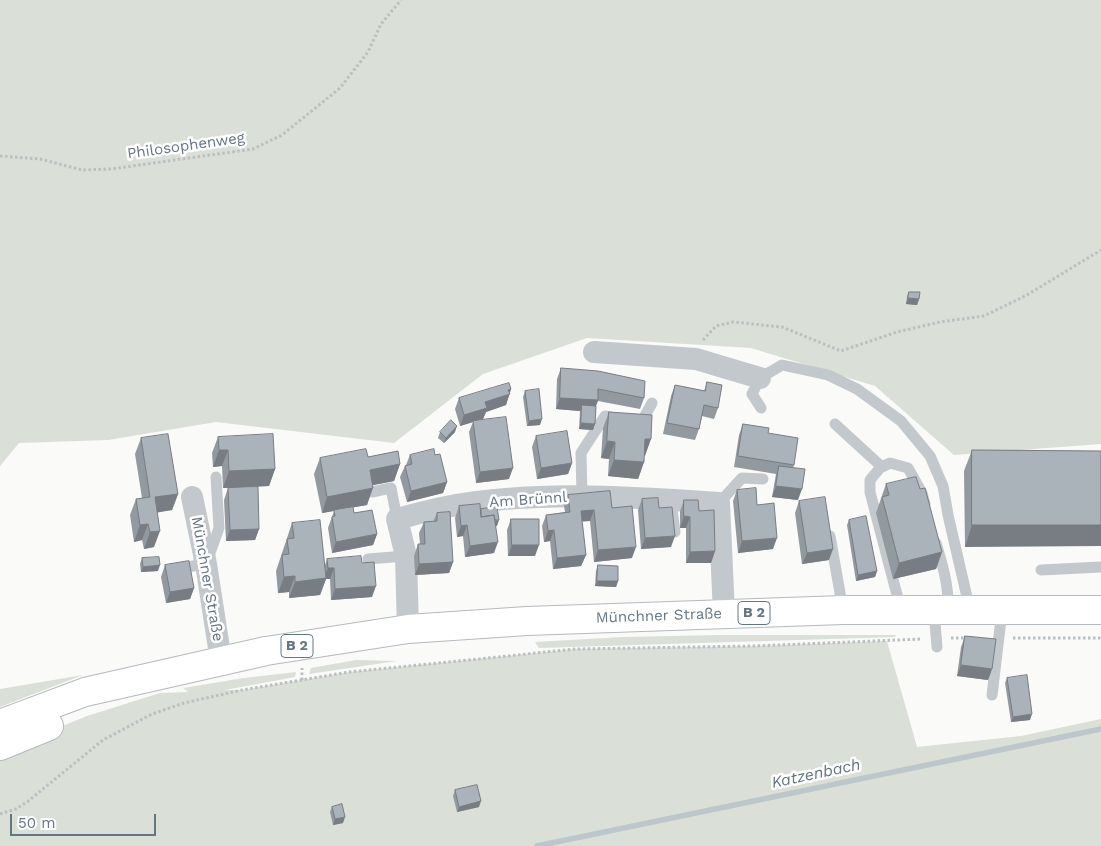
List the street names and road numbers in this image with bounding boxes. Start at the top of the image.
street label: Philosophenweg [126,129,246,163]
street label: Am Brünnl [489,488,567,512]
street label: Münchner Straße [187,515,227,643]
road number: B 2 [738,602,770,624]
street label: Münchner Straße [596,605,722,627]
road number: B 2 [281,634,313,658]

